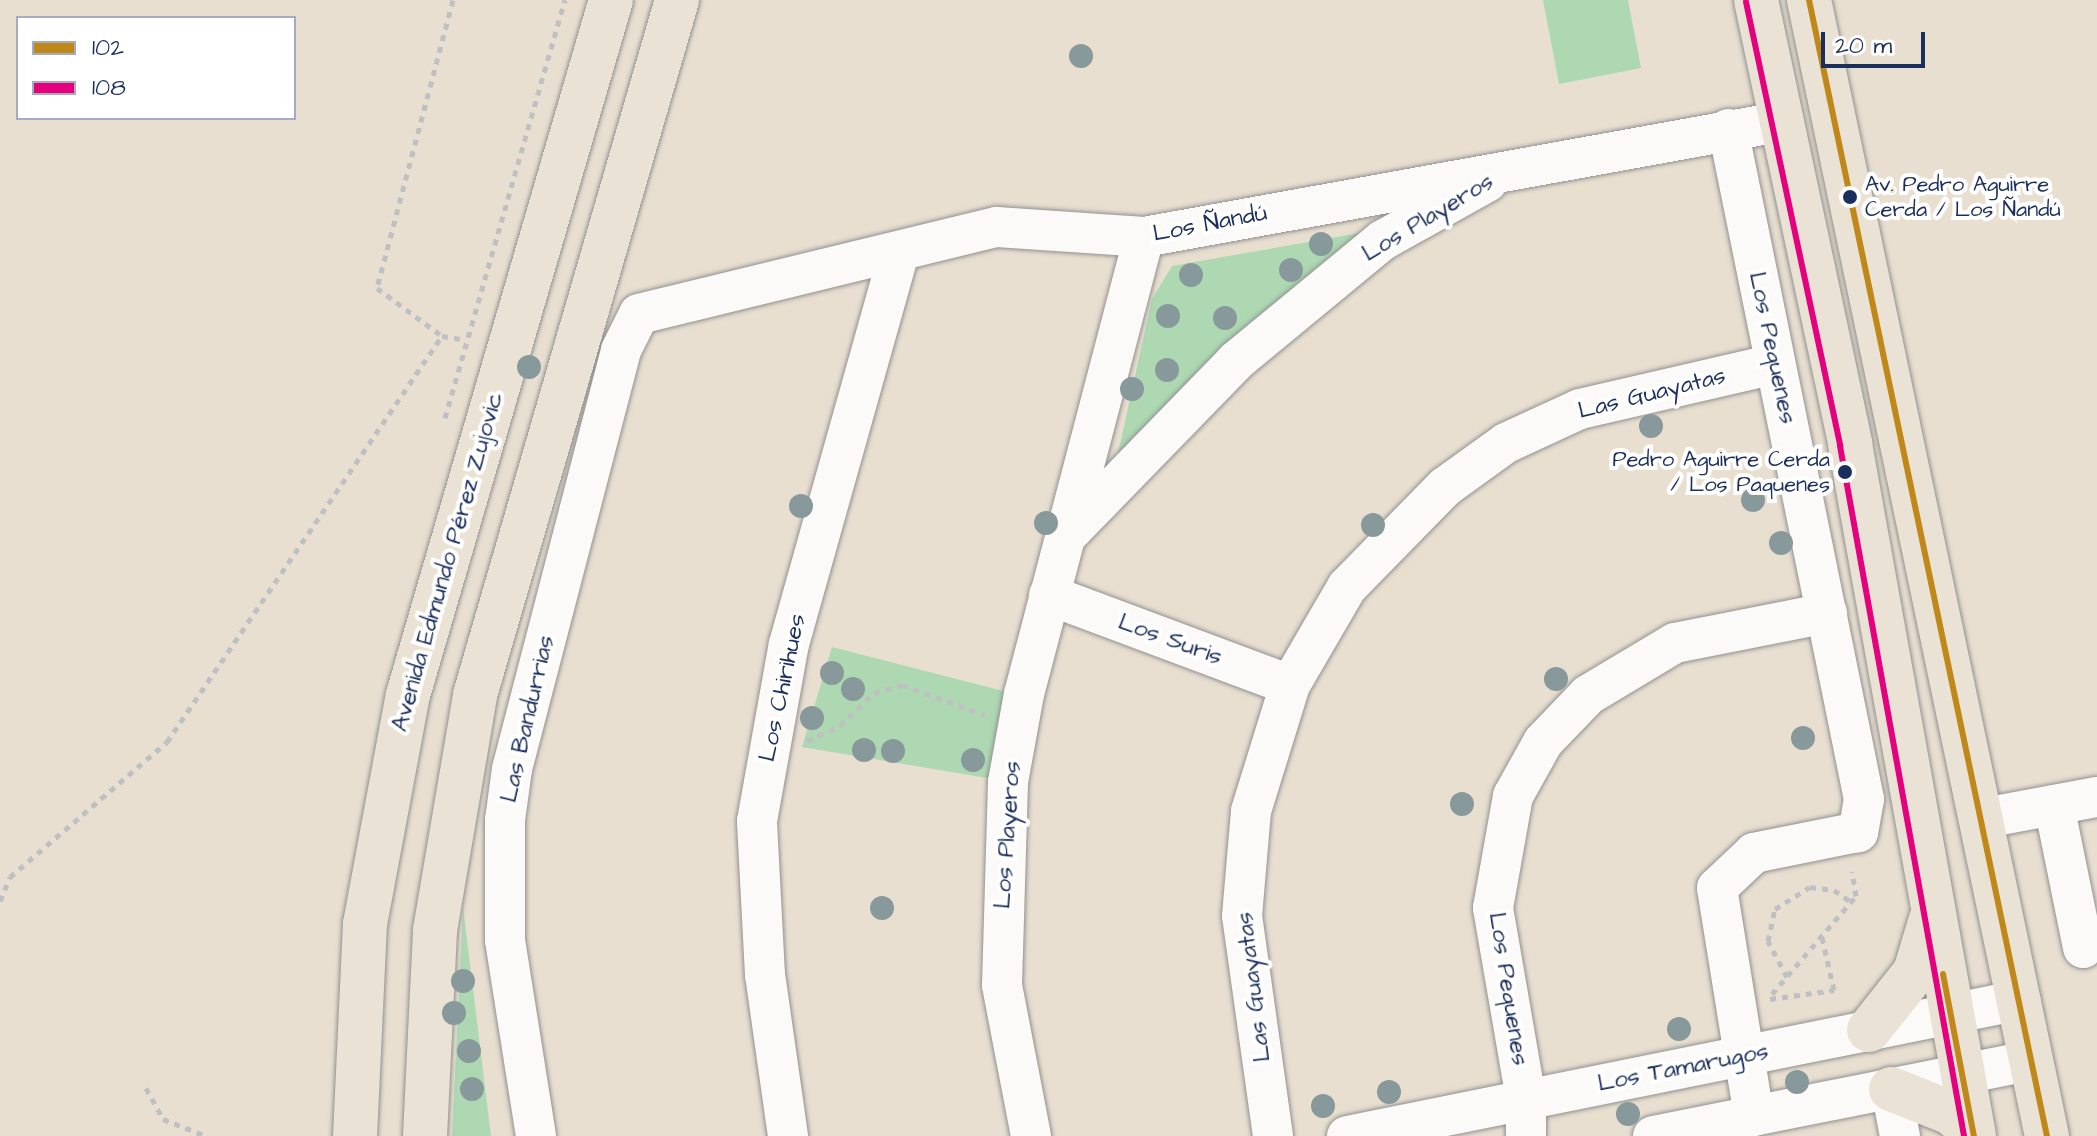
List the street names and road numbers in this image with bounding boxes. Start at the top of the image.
street label: Los Playeros [1357,168,1499,268]
street label: Los Ñandú [1151,199,1269,249]
street label: Los Pequenes [1742,269,1802,427]
street label: Las Guayatas [1575,362,1729,426]
street label: Avenida Edmundo Pérez Zujovic [386,389,510,735]
street label: Los Suris [1114,608,1226,672]
street label: Los Chirihues [753,612,813,764]
street label: Las Bandurrias [495,633,561,805]
street label: Los Playeros [988,760,1028,910]
street label: Las Guayatas [1231,910,1277,1064]
street label: Los Pequenes [1482,910,1534,1068]
street label: Los Tamarugos [1595,1037,1771,1099]

